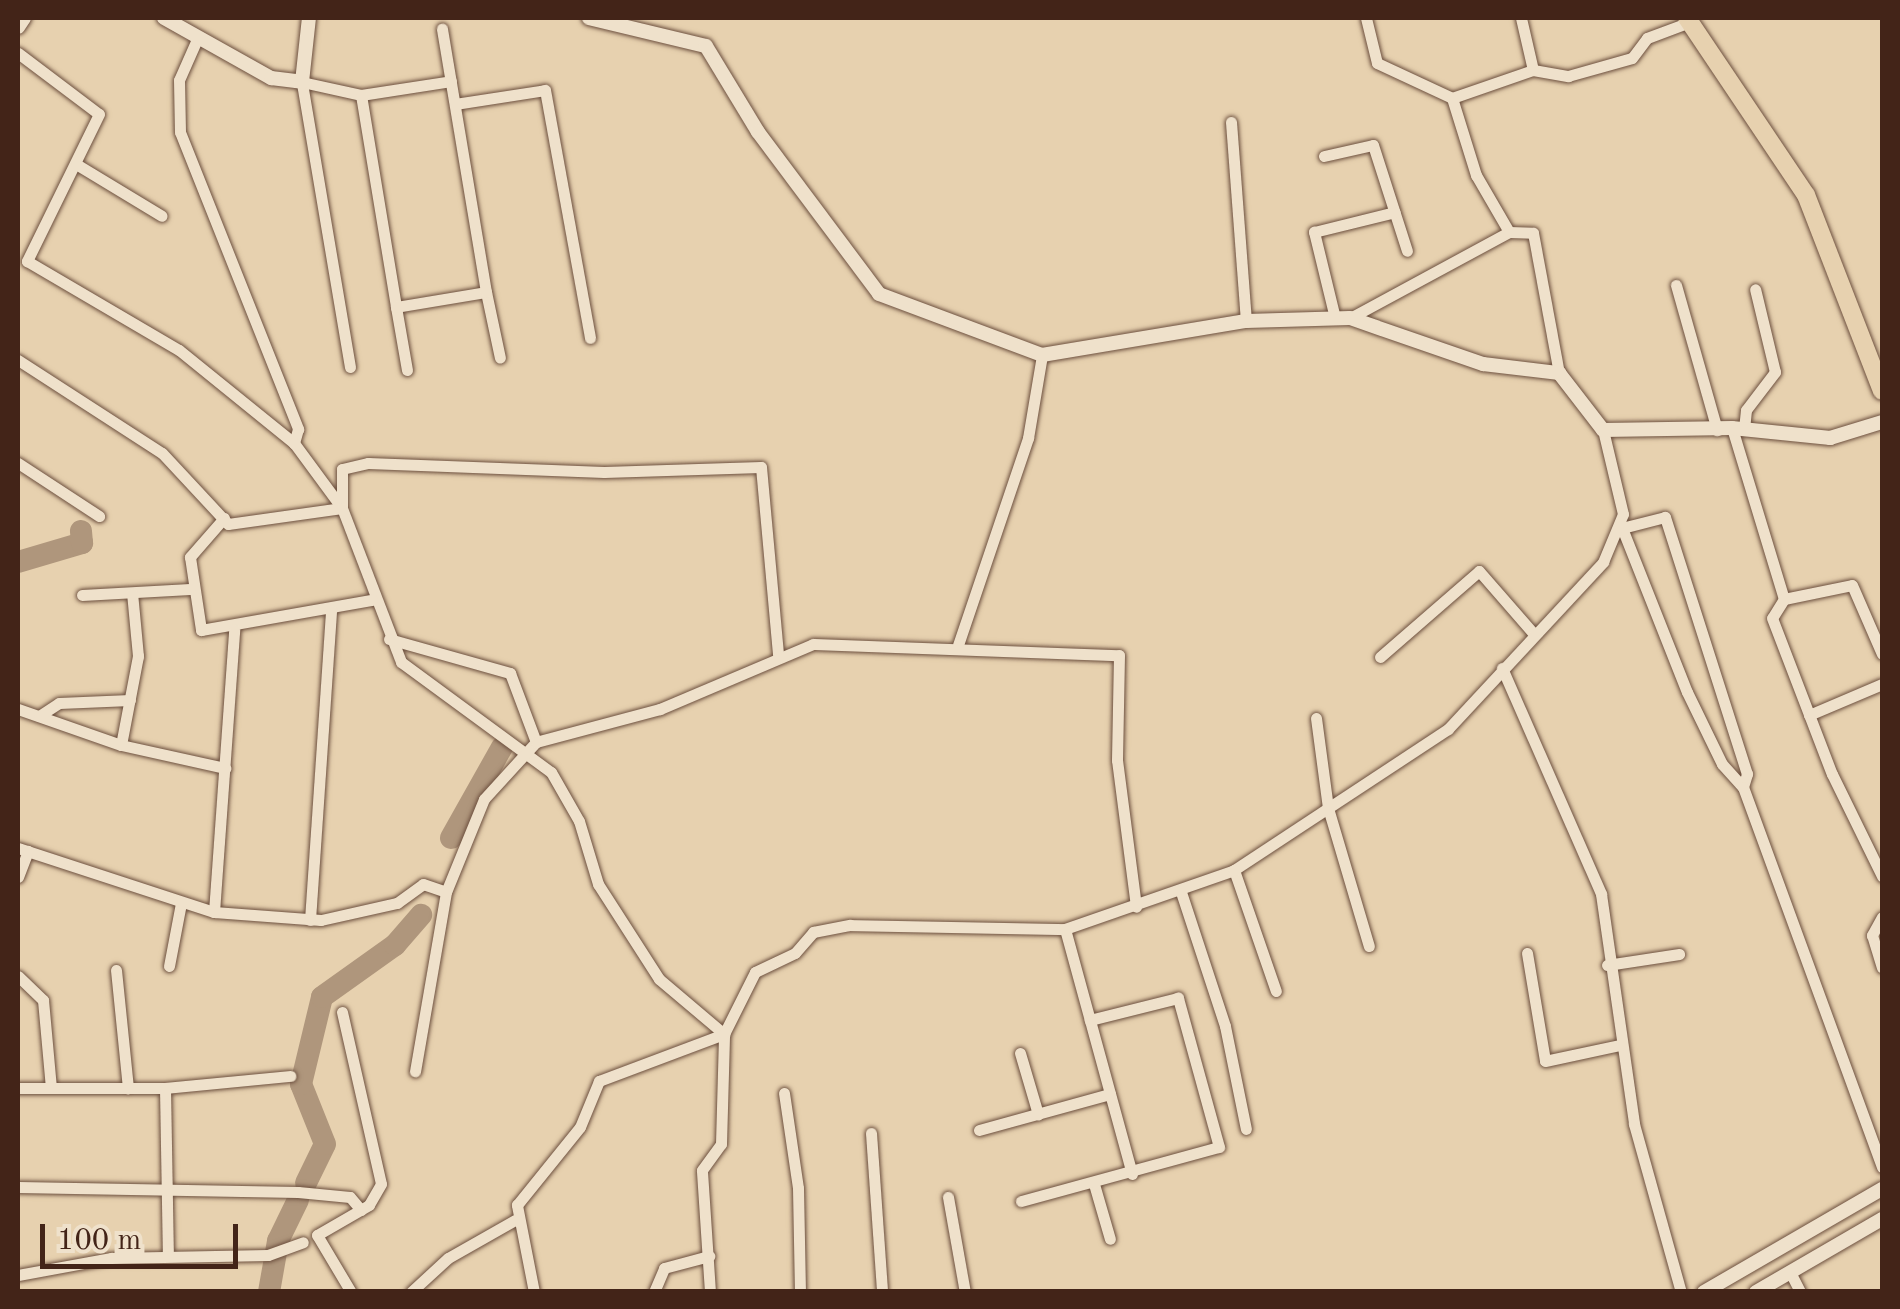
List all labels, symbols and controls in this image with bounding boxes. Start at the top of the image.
scale bar [45,1204,242,1266]
text: 100 m [57,1226,141,1256]

